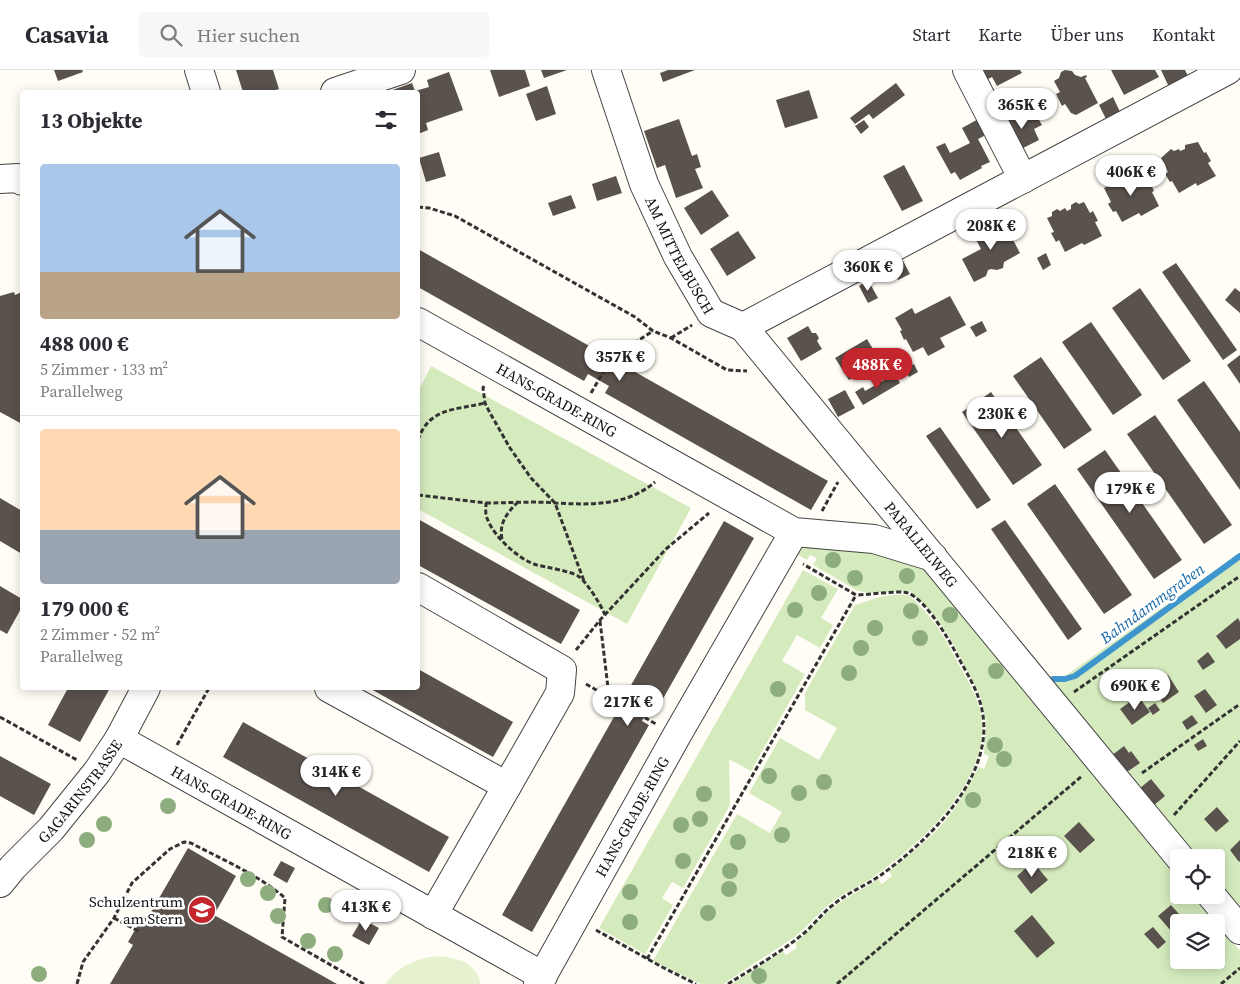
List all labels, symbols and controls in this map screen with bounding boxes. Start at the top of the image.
search box [139,12,489,57]
text: Casavia [25,18,109,51]
icon: search [157,21,185,49]
text: Hier suchen [197,22,300,48]
text: Start [913,22,950,47]
text: Karte [978,22,1022,47]
text: Über uns [1050,22,1124,47]
text: Kontakt [1152,22,1215,47]
pin: 365K € [981,88,1063,130]
text: 365K € [997,93,1047,115]
text: 13 Objekte [40,106,142,135]
icon: filters [372,106,400,134]
pin: 406K € [1090,154,1172,197]
text: 406K € [1106,160,1156,182]
street label: AM MITTELBUSCH [641,193,720,318]
icon: home [175,196,265,286]
pin: 208K € [950,208,1032,251]
text: 208K € [966,214,1016,236]
pin: 360K € [827,250,909,292]
text: 360K € [843,255,893,277]
text: 488 000 € [40,329,129,358]
pin: 357K € [579,340,661,382]
text: 357K € [595,345,645,367]
pin: 488K € [836,348,918,390]
text: 488K € [852,353,902,375]
street label: HANS-GRADE-RING [493,357,621,442]
text: 5 Zimmer · 133 m² [40,358,168,380]
text: Parallelweg [40,380,123,402]
pin: 230K € [961,396,1043,439]
text: 230K € [977,402,1027,424]
icon: home [175,462,265,552]
pin: 179K € [1089,472,1171,514]
text: 179K € [1105,477,1155,499]
street label: PARALLELWEG [880,497,963,591]
water label: Bahndammgraben [1094,558,1209,649]
text: 179 000 € [40,594,129,623]
text: 2 Zimmer · 52 m² [40,623,160,645]
text: Parallelweg [40,645,123,667]
pin: 690K € [1094,668,1176,711]
text: 690K € [1110,674,1160,696]
pin: 217K € [587,684,669,727]
text: 217K € [603,690,653,712]
street label: GAGARINSTRASSE [33,735,127,847]
street label: HANS-GRADE-RING [589,752,674,880]
pin: 314K € [295,754,377,797]
street label: HANS-GRADE-RING [167,760,296,844]
text: 314K € [311,760,361,782]
pin: 218K € [991,836,1073,878]
text: 218K € [1007,841,1057,863]
map controls [1170,849,1225,969]
button: locate [1170,849,1225,904]
pin: 413K € [325,890,407,932]
place label: Schulzentrum am Stern [89,891,183,929]
school or university icon: Schulzentrum am Stern [187,895,217,925]
text: 413K € [341,895,391,917]
button: layers [1170,914,1225,969]

